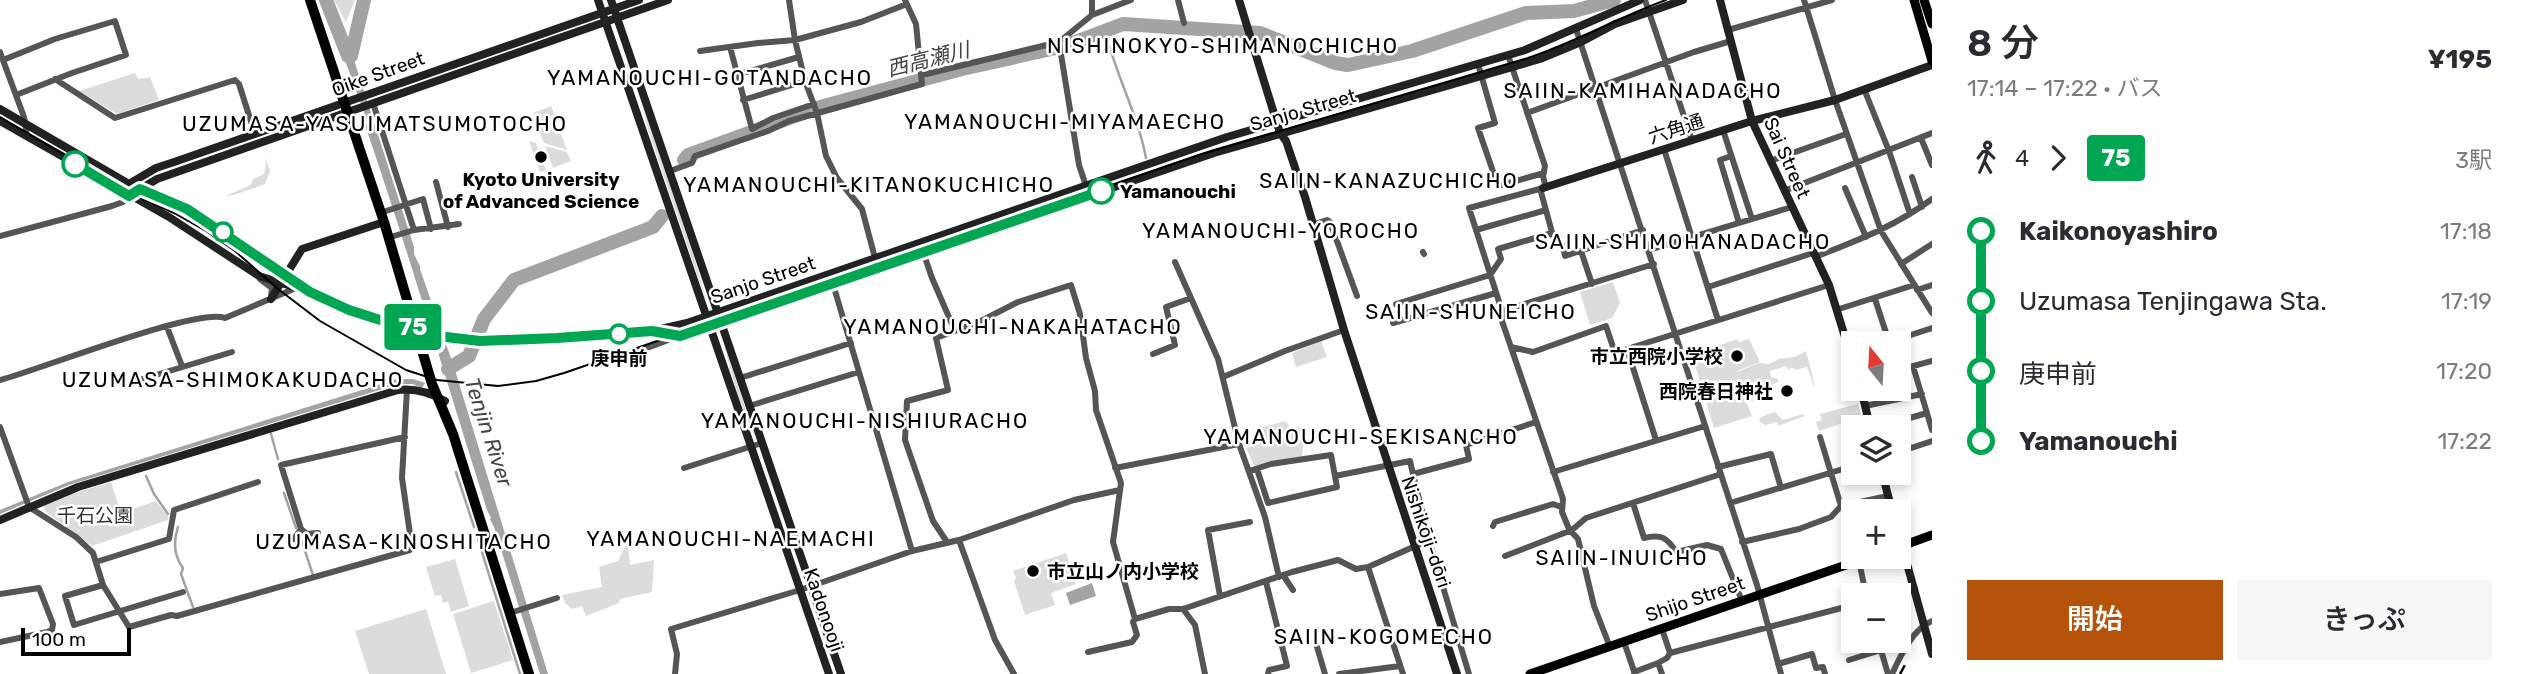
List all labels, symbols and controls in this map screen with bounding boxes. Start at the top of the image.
text: 8 分 [1967,20,2039,66]
district label: NISHINOKYO-SHIMANOCHICHO [1047,33,1399,58]
water label: 西高瀬川 [884,36,974,81]
text: ¥195 [2428,44,2492,75]
street label: Oike Street [328,46,428,101]
district label: YAMANOUCHI-GOTANDACHO [547,65,873,90]
text: 17:14 – 17:22 · バス [1967,74,2163,102]
district label: SAIIN-KAMIHANADACHO [1504,78,1782,103]
street label: Sanjo Street [1247,84,1359,136]
district label: YAMANOUCHI-MIYAMAECHO [904,109,1226,134]
street label: 六角通 [1645,109,1707,149]
district label: UZUMASA-YASUIMATSUMOTOCHO [182,111,568,136]
street label: Sai Street [1759,114,1815,203]
icon: walk [1967,139,2005,177]
icon: forward [2039,139,2077,177]
text: 4 [2015,144,2029,172]
text: 75 [2101,144,2131,172]
text: 3駅 [2455,146,2492,174]
marker: Kyoto University of Advanced Science [533,149,549,165]
unlabelled marker [62,151,88,177]
place label: Kyoto University of Advanced Science [443,168,639,213]
district label: SAIIN-KANAZUCHICHO [1259,168,1519,193]
district label: YAMANOUCHI-KITANOKUCHICHO [683,172,1055,197]
marker: Yamanouchi [1088,178,1114,204]
place label: Yamanouchi [1120,180,1236,203]
text: Kaikonoyashiro [2019,216,2218,247]
text: 17:18 [2440,217,2492,245]
district label: YAMANOUCHI-YOROCHO [1142,218,1420,243]
unlabelled marker [213,222,233,242]
district label: SAIIN-SHIMOHANADACHO [1535,229,1831,254]
street label: Sanjo Street [708,251,819,309]
text: Uzumasa Tenjingawa Sta. [2019,286,2327,317]
text: 17:19 [2441,287,2492,315]
district label: SAIIN-SHUNEICHO [1365,299,1577,324]
line badge: 75 [382,304,444,350]
text: 75 [398,313,428,341]
district label: YAMANOUCHI-NAKAHATACHO [843,314,1183,339]
marker: 庚申前 [609,324,629,344]
north arrow [1841,331,1911,401]
map controls [1841,331,1911,653]
place label: 市立西院小学校 [1590,345,1723,368]
place label: 庚申前 [590,347,648,370]
marker: 市立西院小学校 [1729,348,1745,364]
text: 17:20 [2436,357,2492,385]
text: 庚申前 [2019,359,2097,390]
district label: UZUMASA-SHIMOKAKUDACHO [62,367,404,392]
water label: Tenjin River [460,374,519,491]
place label: 西院春日神社 [1659,380,1773,403]
marker: 西院春日神社 [1779,383,1795,399]
district label: YAMANOUCHI-NISHIURACHO [701,408,1029,433]
button: layers [1841,415,1911,485]
district label: YAMANOUCHI-SEKISANCHO [1203,424,1519,449]
text: Yamanouchi [2019,426,2178,457]
text: 17:22 [2437,427,2492,455]
street label: Nishikōji-dōri [1396,473,1456,591]
button: + [1841,499,1911,569]
park label: 千石公園 [57,504,133,527]
district label: YAMANOUCHI-NAEMACHI [586,526,876,551]
district label: UZUMASA-KINOSHITACHO [255,529,553,554]
district label: SAIIN-INUICHO [1536,545,1708,570]
place label: 市立山ノ内小学校 [1047,560,1199,583]
marker: 市立山ノ内小学校 [1025,563,1041,579]
street label: Kadonooji [799,565,849,655]
street label: Shijo Street [1642,571,1748,627]
button: 開始 [1967,580,2223,660]
button: きっぷ [2237,580,2492,660]
button: − [1841,583,1911,653]
district label: SAIIN-KOGOMECHO [1274,624,1494,649]
scale bar [21,625,131,657]
text: 100 m [32,628,86,651]

